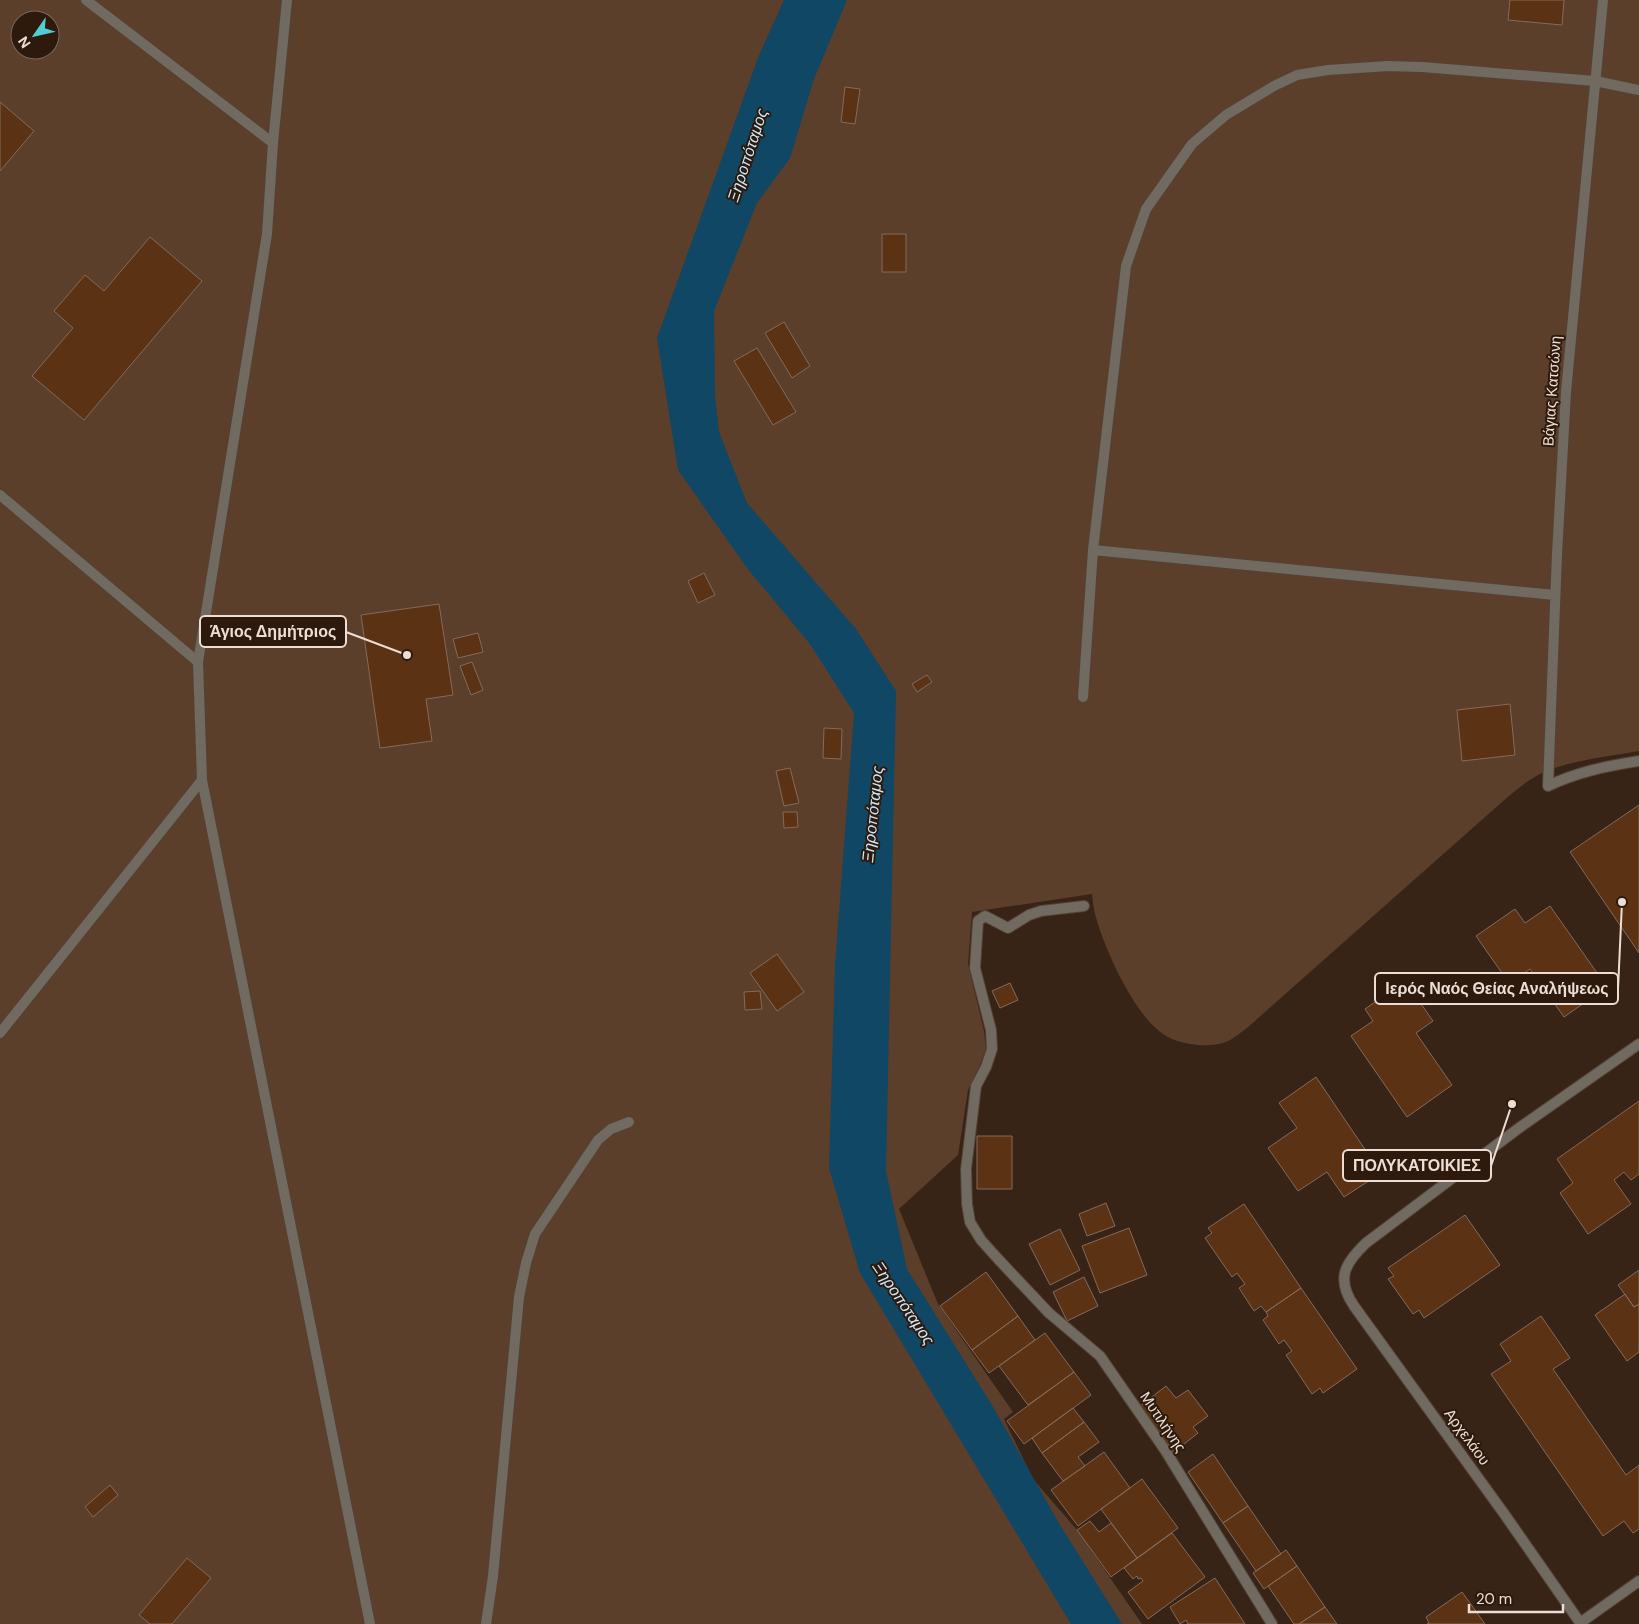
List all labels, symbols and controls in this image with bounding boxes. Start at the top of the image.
north arrow [10,10,60,60]
text: N [14,33,35,52]
water label: Ξηροπόταμος [722,106,772,205]
street label: Βάγιας Κατσώνη [1538,335,1566,447]
callout: Άγιος Δημήτριος [200,616,346,647]
text: Άγιος Δημήτριος [210,621,336,642]
water label: Ξηροπόταμος [857,765,888,864]
callout: Ιερός Ναός Θείας Αναλήψεως [1375,973,1618,1004]
text: Ιερός Ναός Θείας Αναλήψεως [1385,978,1609,999]
callout: ΠΟΛΥΚΑΤΟΙΚΙΕΣ [1343,1150,1491,1181]
text: ΠΟΛΥΚΑΤΟΙΚΙΕΣ [1353,1155,1481,1176]
water label: Ξηροπόταμος [867,1257,939,1349]
street label: Μυτιλήνης [1135,1388,1191,1456]
street label: Αρχελάου [1440,1405,1494,1469]
scale bar [1469,1582,1563,1614]
text: 20 m [1476,1589,1512,1609]

